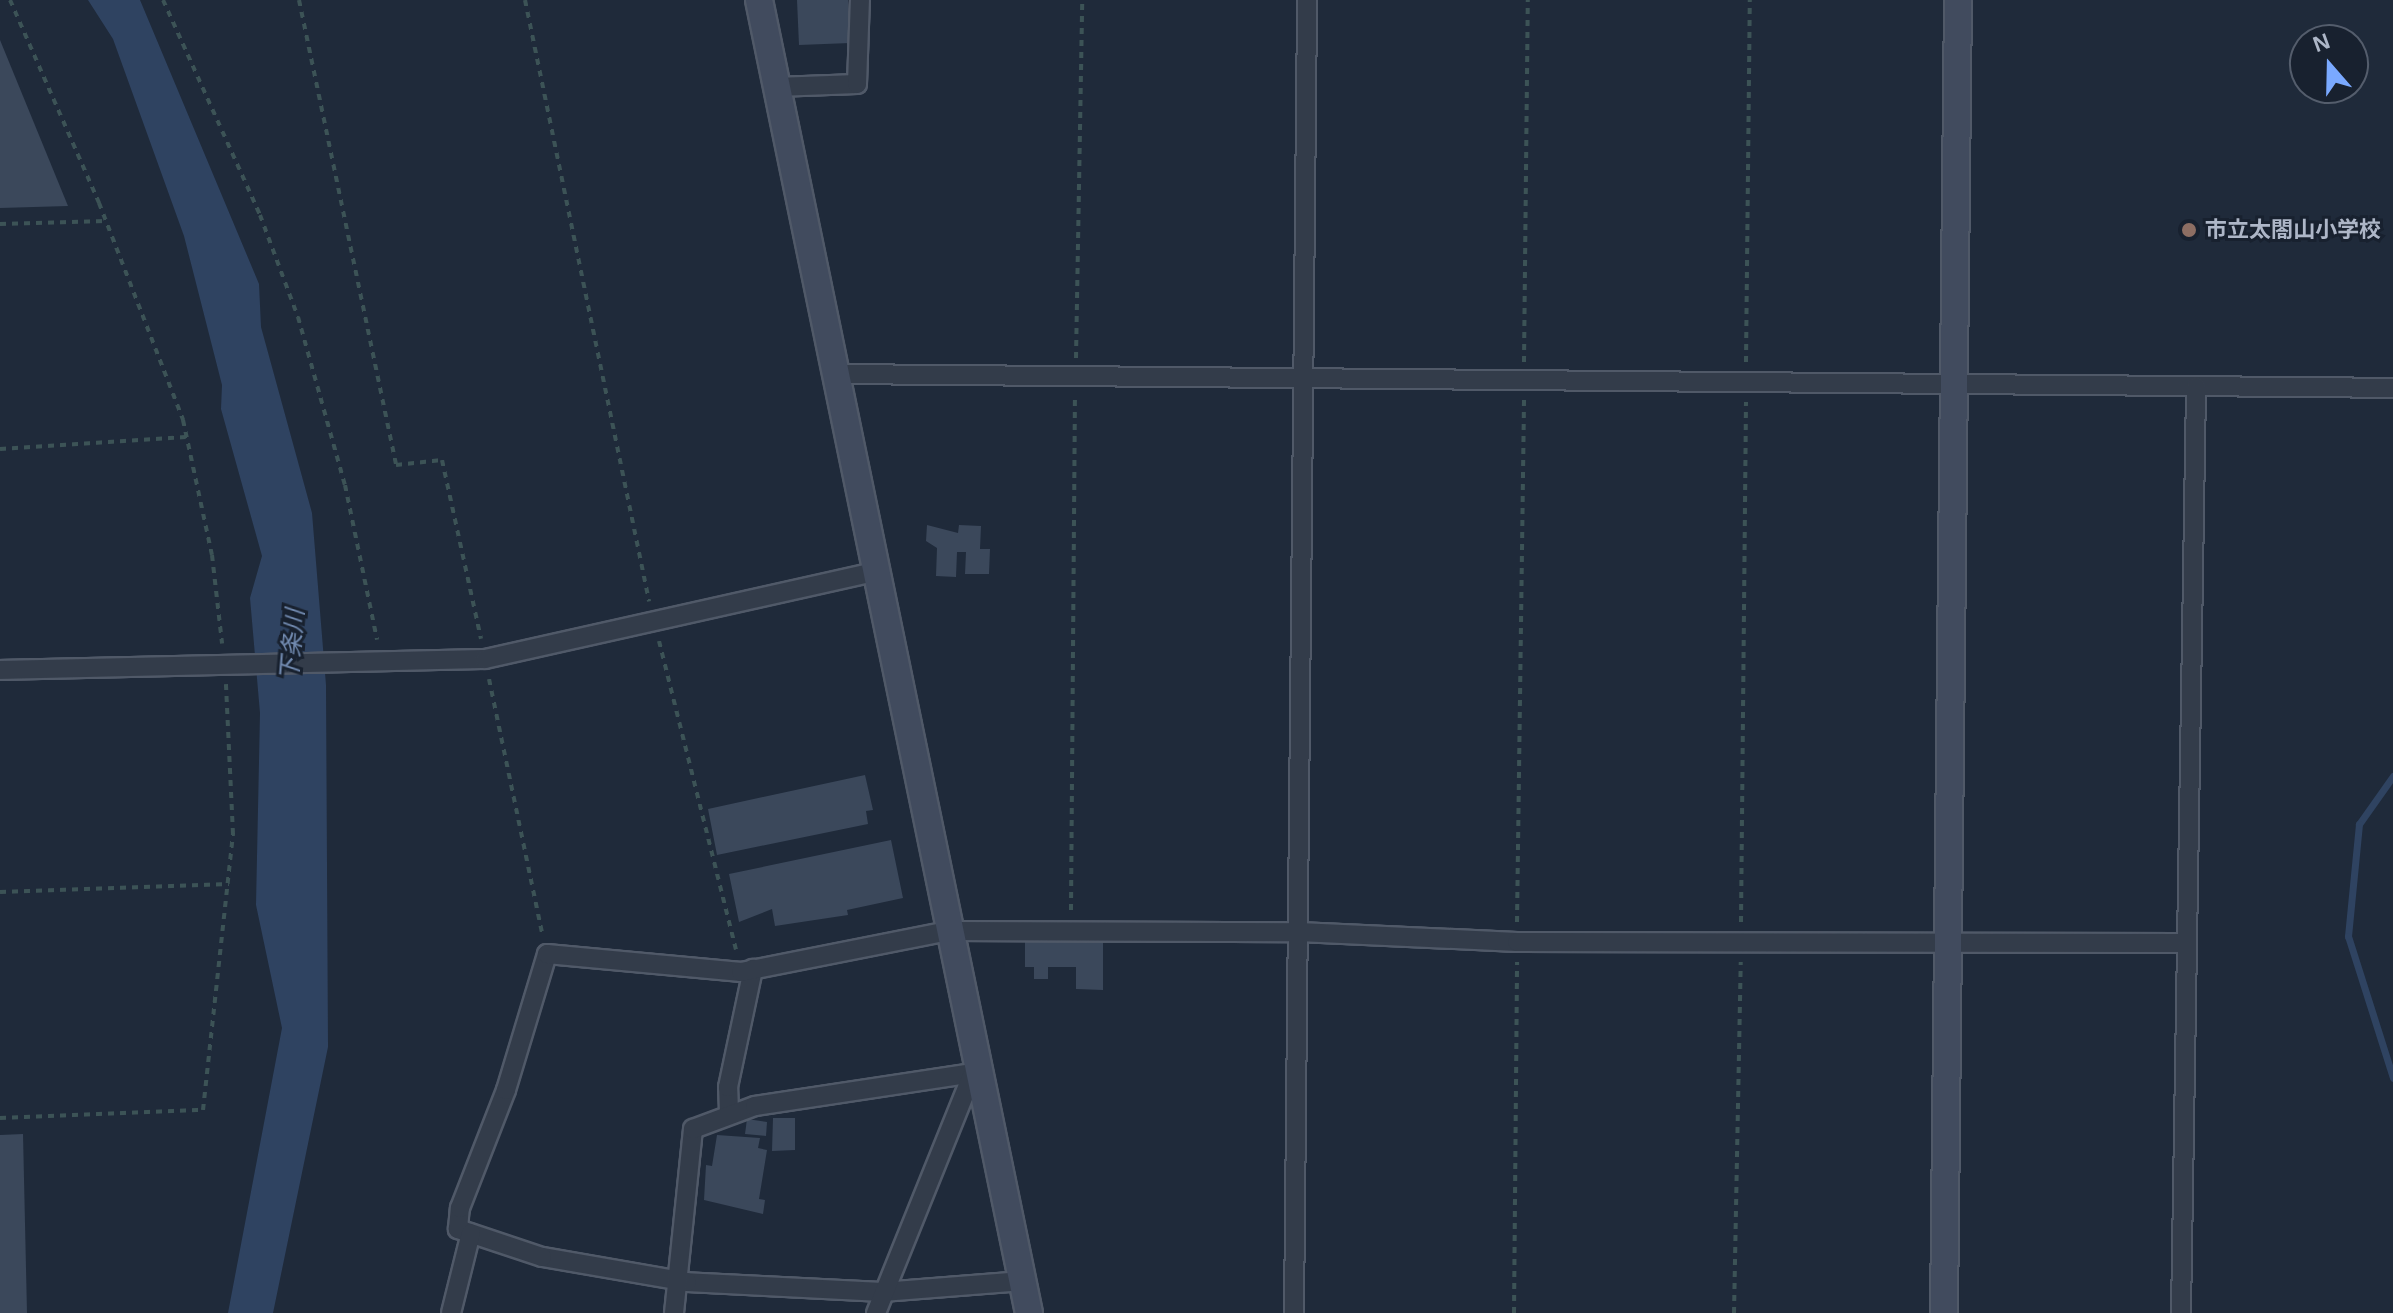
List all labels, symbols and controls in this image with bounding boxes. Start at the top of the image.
north arrow [2289,24,2369,104]
text: N [2310,28,2333,57]
place label: 市立太閤山小学校 [2205,217,2381,243]
marker: 市立太閤山小学校 [2180,221,2198,239]
water label: 下条川 [275,608,309,682]

